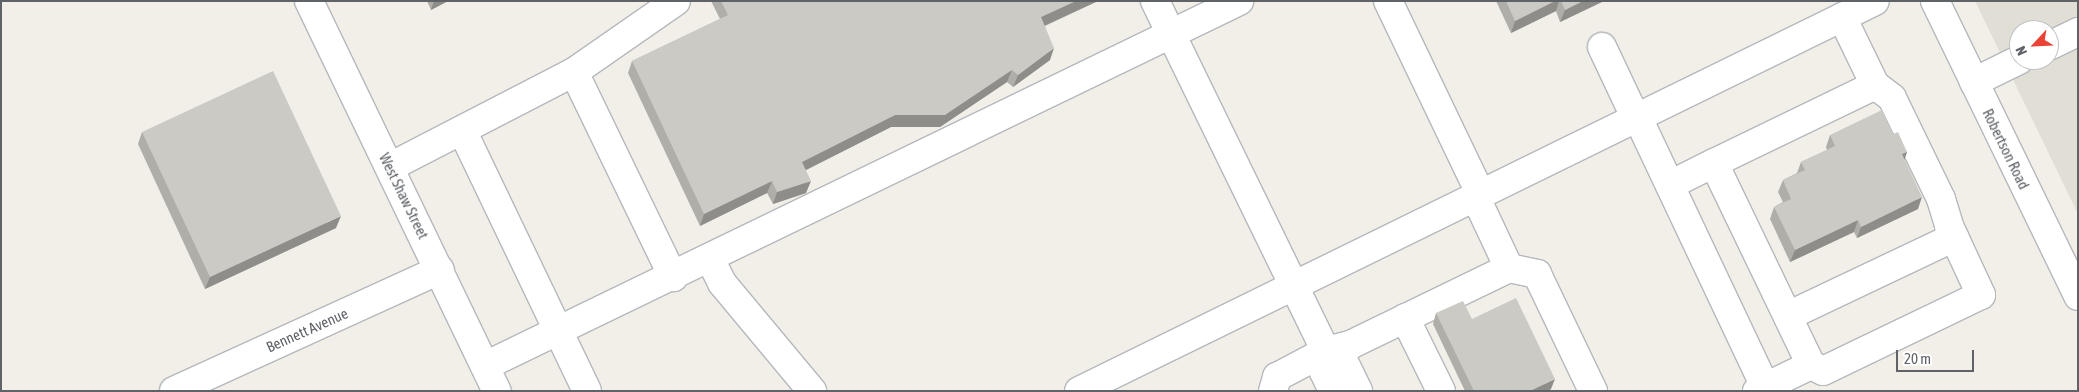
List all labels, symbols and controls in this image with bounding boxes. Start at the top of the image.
north arrow [2009,20,2059,70]
text: N [2012,44,2030,58]
street label: Robertson Road [1979,106,2033,192]
street label: West Shaw Street [375,150,433,242]
street label: Bennett Avenue [263,304,351,356]
scale bar [1899,340,1976,372]
text: 20 m [1904,350,1931,367]

